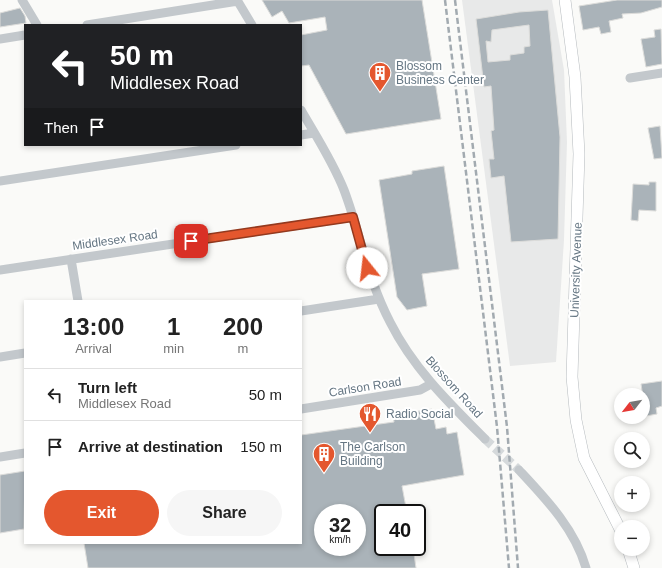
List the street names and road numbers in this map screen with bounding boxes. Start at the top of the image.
street label: University Avenue [567,222,585,318]
street label: Middlesex Road [71,227,159,253]
street label: Blossom Road [423,353,485,421]
street label: Carlson Road [328,374,402,400]

